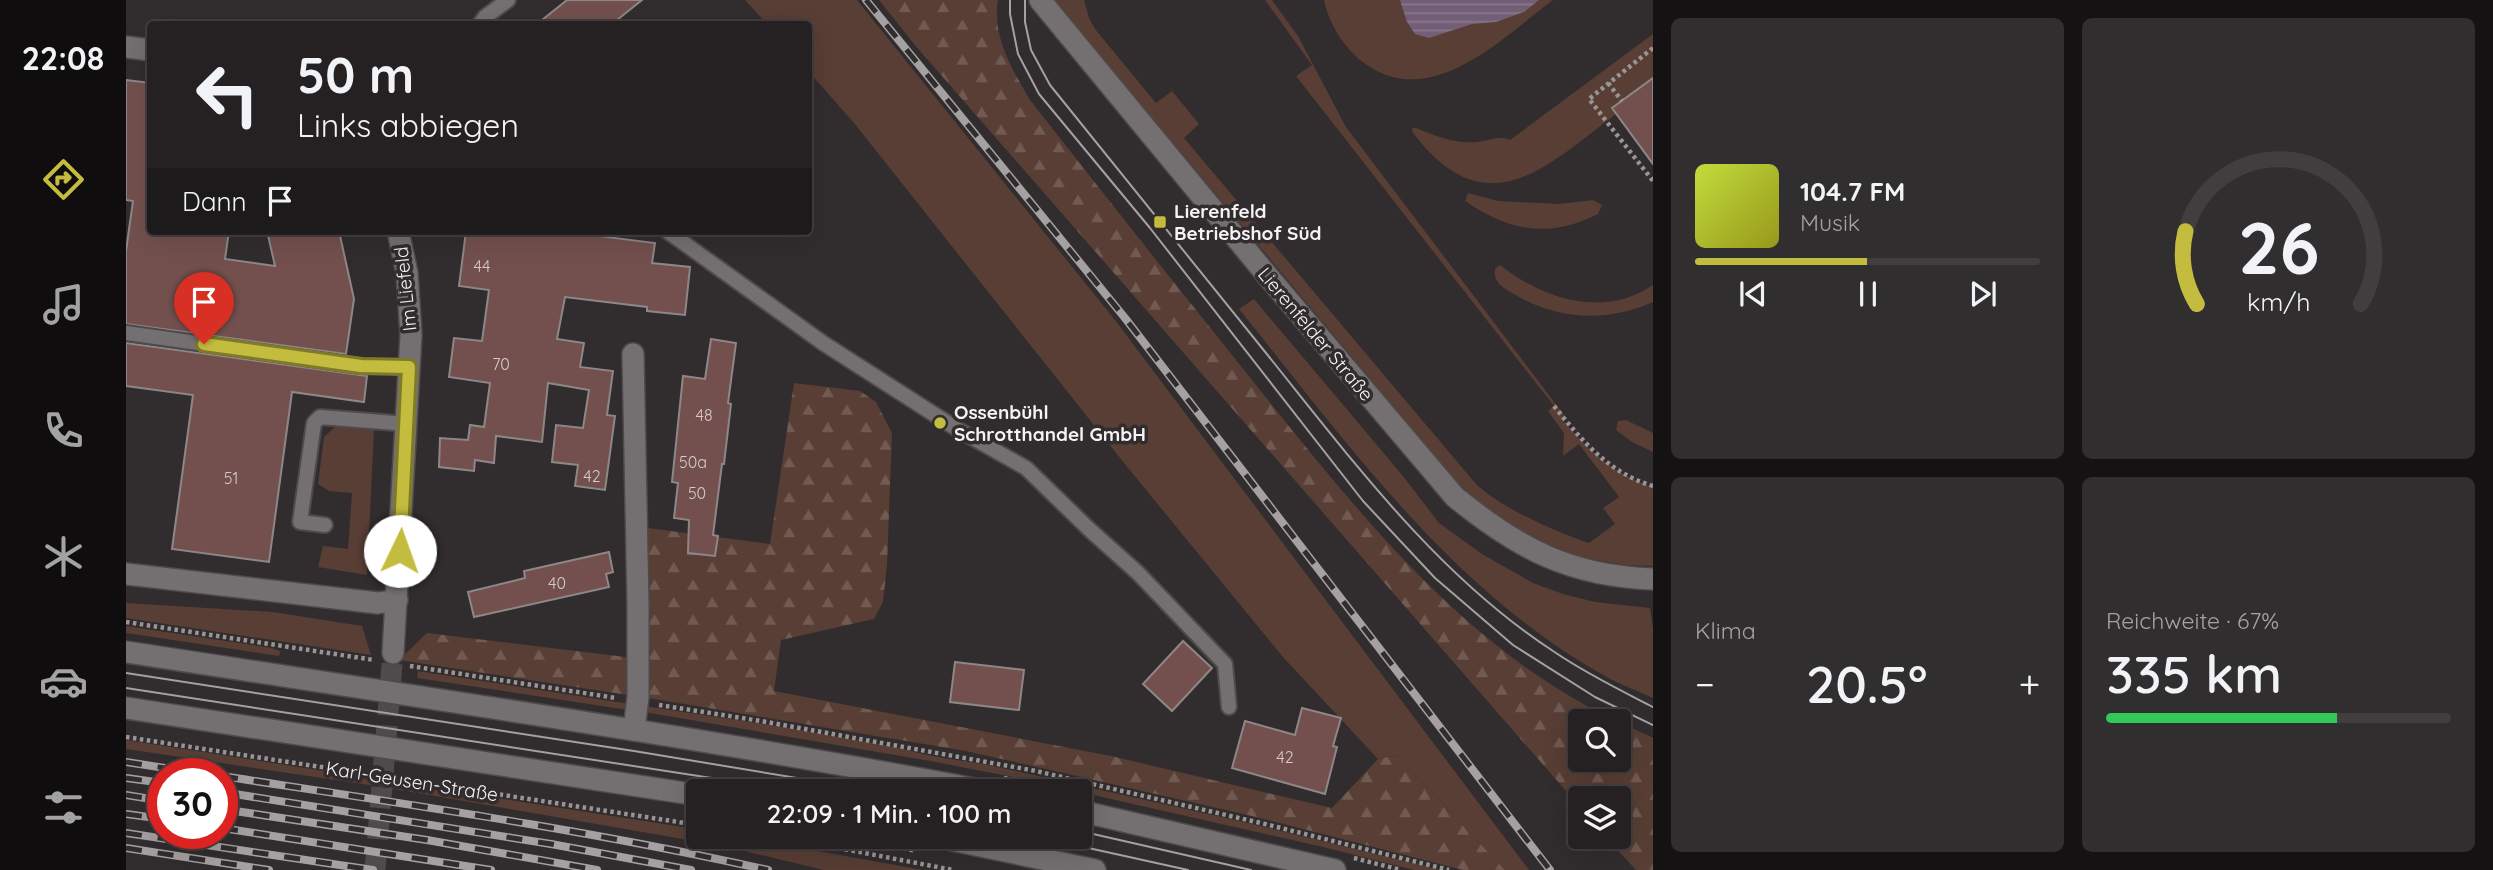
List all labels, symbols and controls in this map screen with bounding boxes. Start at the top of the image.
text: 22:08 [22,38,104,78]
text: 50 m [297,44,414,105]
icon: left [182,49,273,140]
text: Links abbiegen [297,105,519,145]
icon: directions [39,155,88,204]
text: 104.7 FM [1800,175,1905,208]
icon: arrive [261,182,299,220]
text: Dann [182,185,247,218]
place label: Lierenfeld Betriebshof Süd [1174,199,1321,245]
text: 26 [2238,202,2319,293]
text: Musik [1800,208,1860,237]
marker: Lierenfeld Betriebshof Süd [1152,214,1168,230]
street label: Im Liefeld [389,246,421,332]
house number: 44 [474,256,490,276]
street label: Lierenfelder Straße [1253,262,1379,406]
pin [174,272,234,344]
icon: previous [1734,275,1772,313]
icon: pause [1849,275,1887,313]
icon: next [1964,275,2002,313]
icon: music [39,280,88,329]
icon: arrive [185,283,223,321]
text: km/h [2247,286,2310,317]
house number: 70 [492,354,510,374]
place label: Ossenbühl Schrotthandel GmbH [954,400,1146,446]
house number: 48 [695,405,713,425]
icon: phone [39,406,88,455]
marker: Ossenbühl Schrotthandel GmbH [932,415,948,431]
house number: 50a [679,452,707,472]
house number: 42 [583,466,601,486]
house number: 51 [224,468,238,488]
house number: 50 [688,483,706,503]
position arrow [363,514,437,588]
icon: climate [39,532,88,581]
house number: 40 [548,573,566,593]
text: Reichweite · 67% [2106,606,2279,635]
text: Klima [1695,616,1756,645]
text: 335 km [2106,641,2282,706]
text: 20.5° [1806,651,1927,716]
icon: car [39,657,88,706]
text: − [1695,660,1715,708]
text: + [2019,660,2040,708]
map controls [1568,709,1631,849]
button: search [1568,709,1631,772]
house number: 42 [1276,747,1294,767]
street label: Karl-Geusen-Straße [324,756,500,806]
speed limit sign: 30 [147,758,238,849]
icon: filters [39,783,88,832]
button: layers [1568,786,1631,849]
text: 22:09 · 1 Min. · 100 m [767,797,1011,830]

